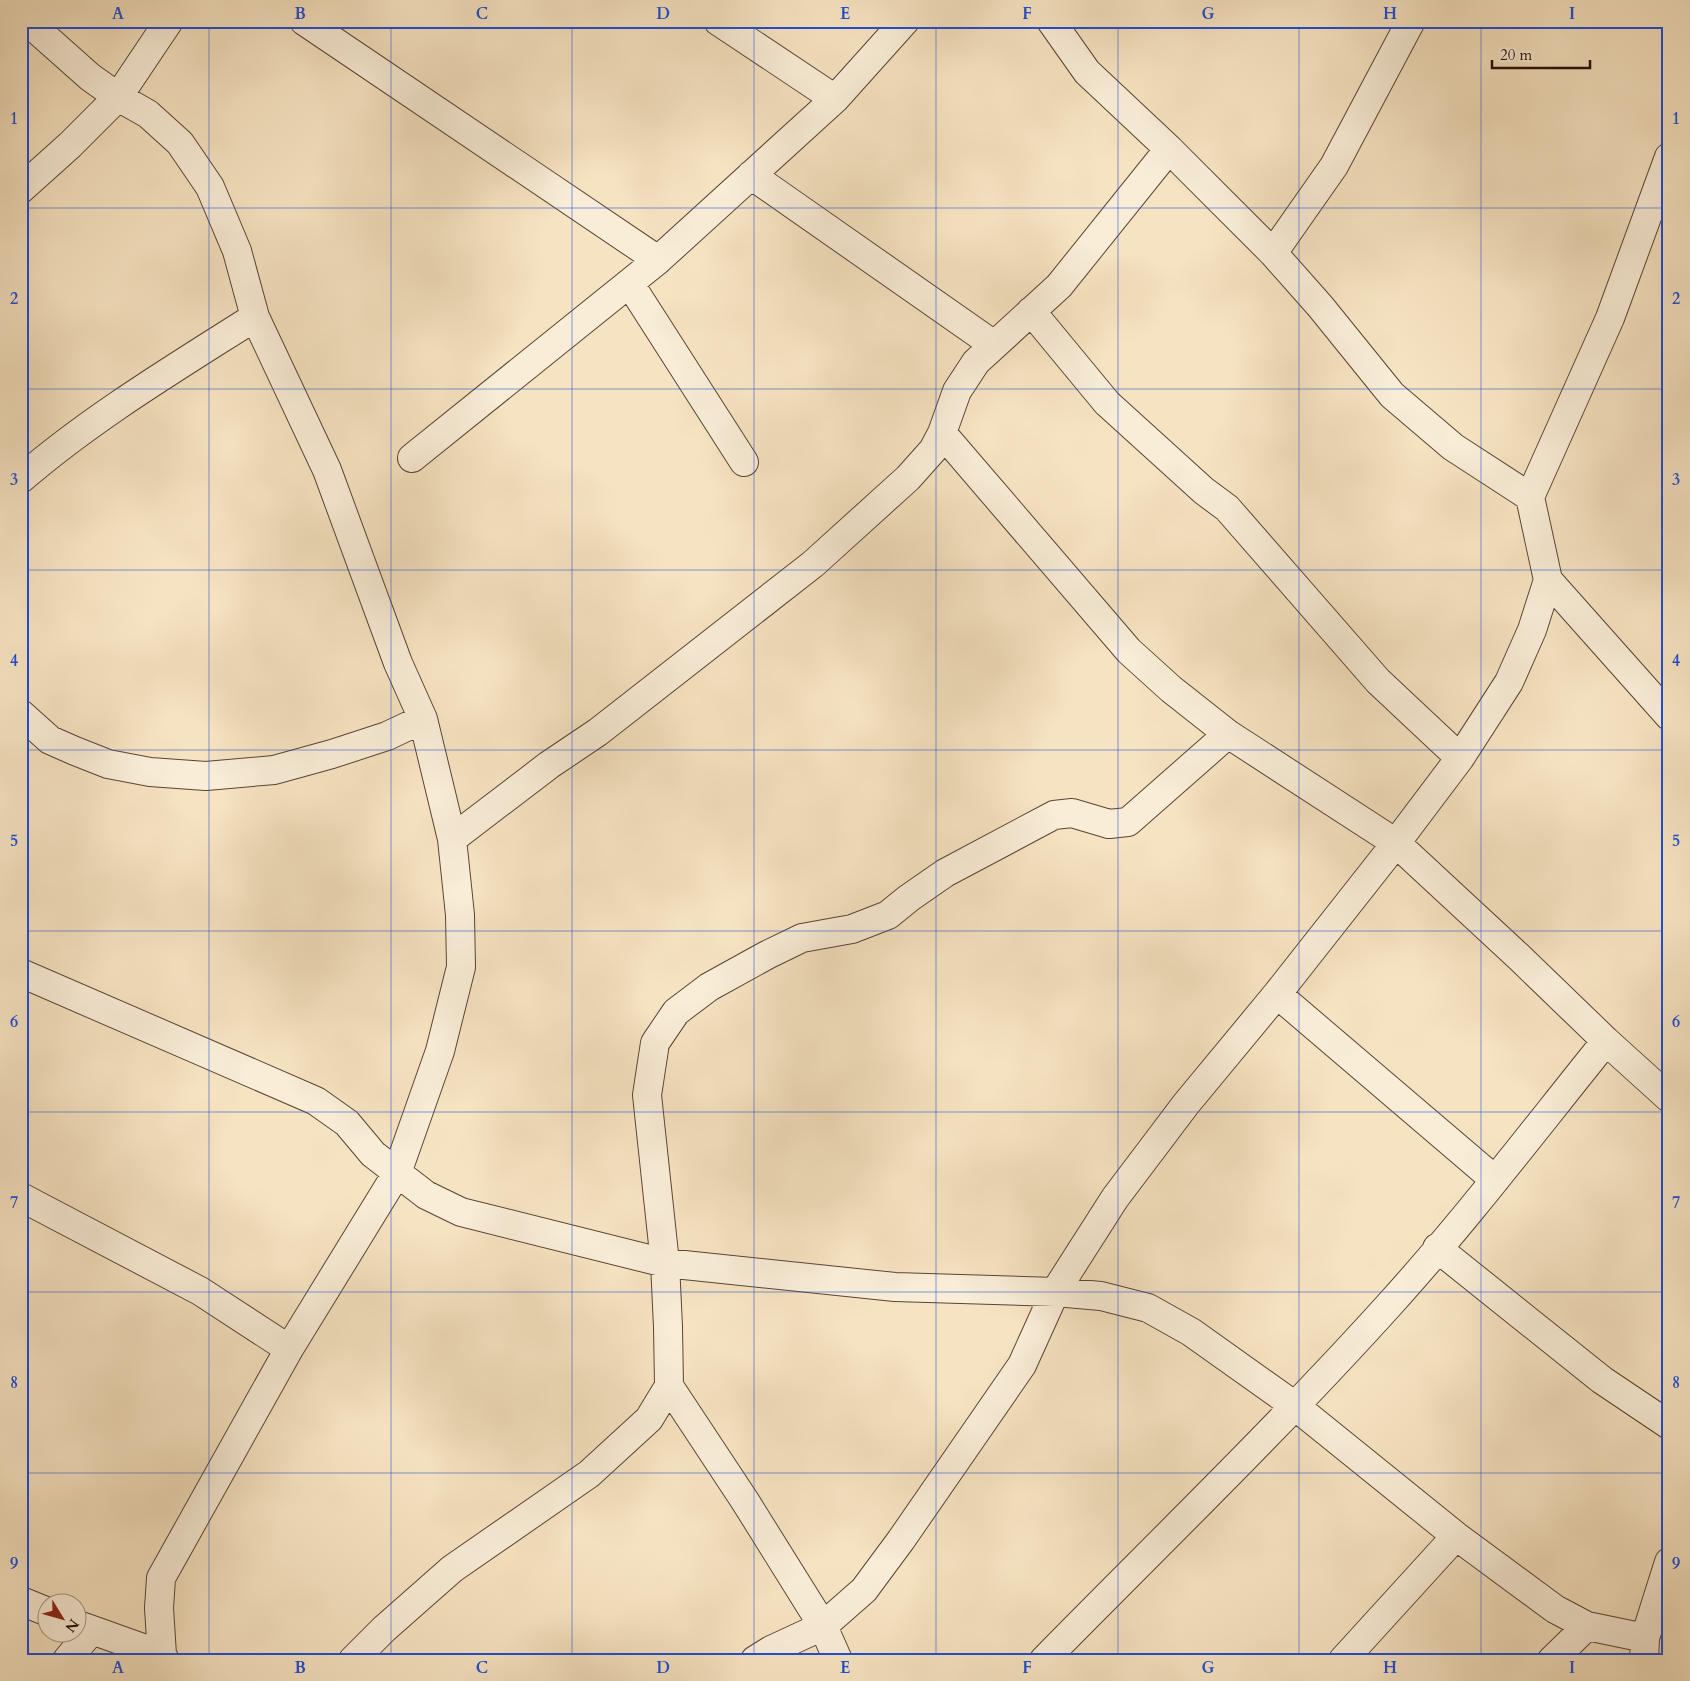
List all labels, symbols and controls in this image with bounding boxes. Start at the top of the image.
text: A [112,3,124,25]
text: B [294,3,306,25]
text: C [476,3,488,25]
text: D [656,3,670,25]
text: E [840,3,850,25]
text: F [1022,3,1032,25]
text: G [1201,3,1215,25]
text: H [1383,3,1397,25]
text: I [1569,3,1575,25]
scale bar [1492,38,1590,70]
text: 20 m [1500,45,1532,65]
text: 1 [10,108,18,130]
text: 1 [1672,108,1680,130]
text: 2 [10,288,18,310]
text: 2 [1672,288,1680,310]
text: 3 [10,469,18,491]
text: 3 [1672,469,1680,491]
text: 4 [10,650,18,672]
text: 4 [1672,650,1680,672]
text: 5 [10,830,18,852]
text: 5 [1672,830,1680,852]
text: 6 [10,1011,18,1033]
text: 6 [1672,1011,1680,1033]
text: 7 [10,1192,18,1214]
text: 7 [1672,1192,1680,1214]
text: 8 [10,1372,18,1394]
text: 8 [1672,1372,1680,1394]
text: 9 [10,1553,18,1575]
text: 9 [1672,1553,1680,1575]
north arrow [38,1594,88,1644]
text: N [61,1615,83,1636]
text: A [112,1657,124,1679]
text: B [294,1657,306,1679]
text: C [476,1657,488,1679]
text: D [656,1657,670,1679]
text: E [840,1657,850,1679]
text: F [1022,1657,1032,1679]
text: G [1201,1657,1215,1679]
text: H [1383,1657,1397,1679]
text: I [1569,1657,1575,1679]

